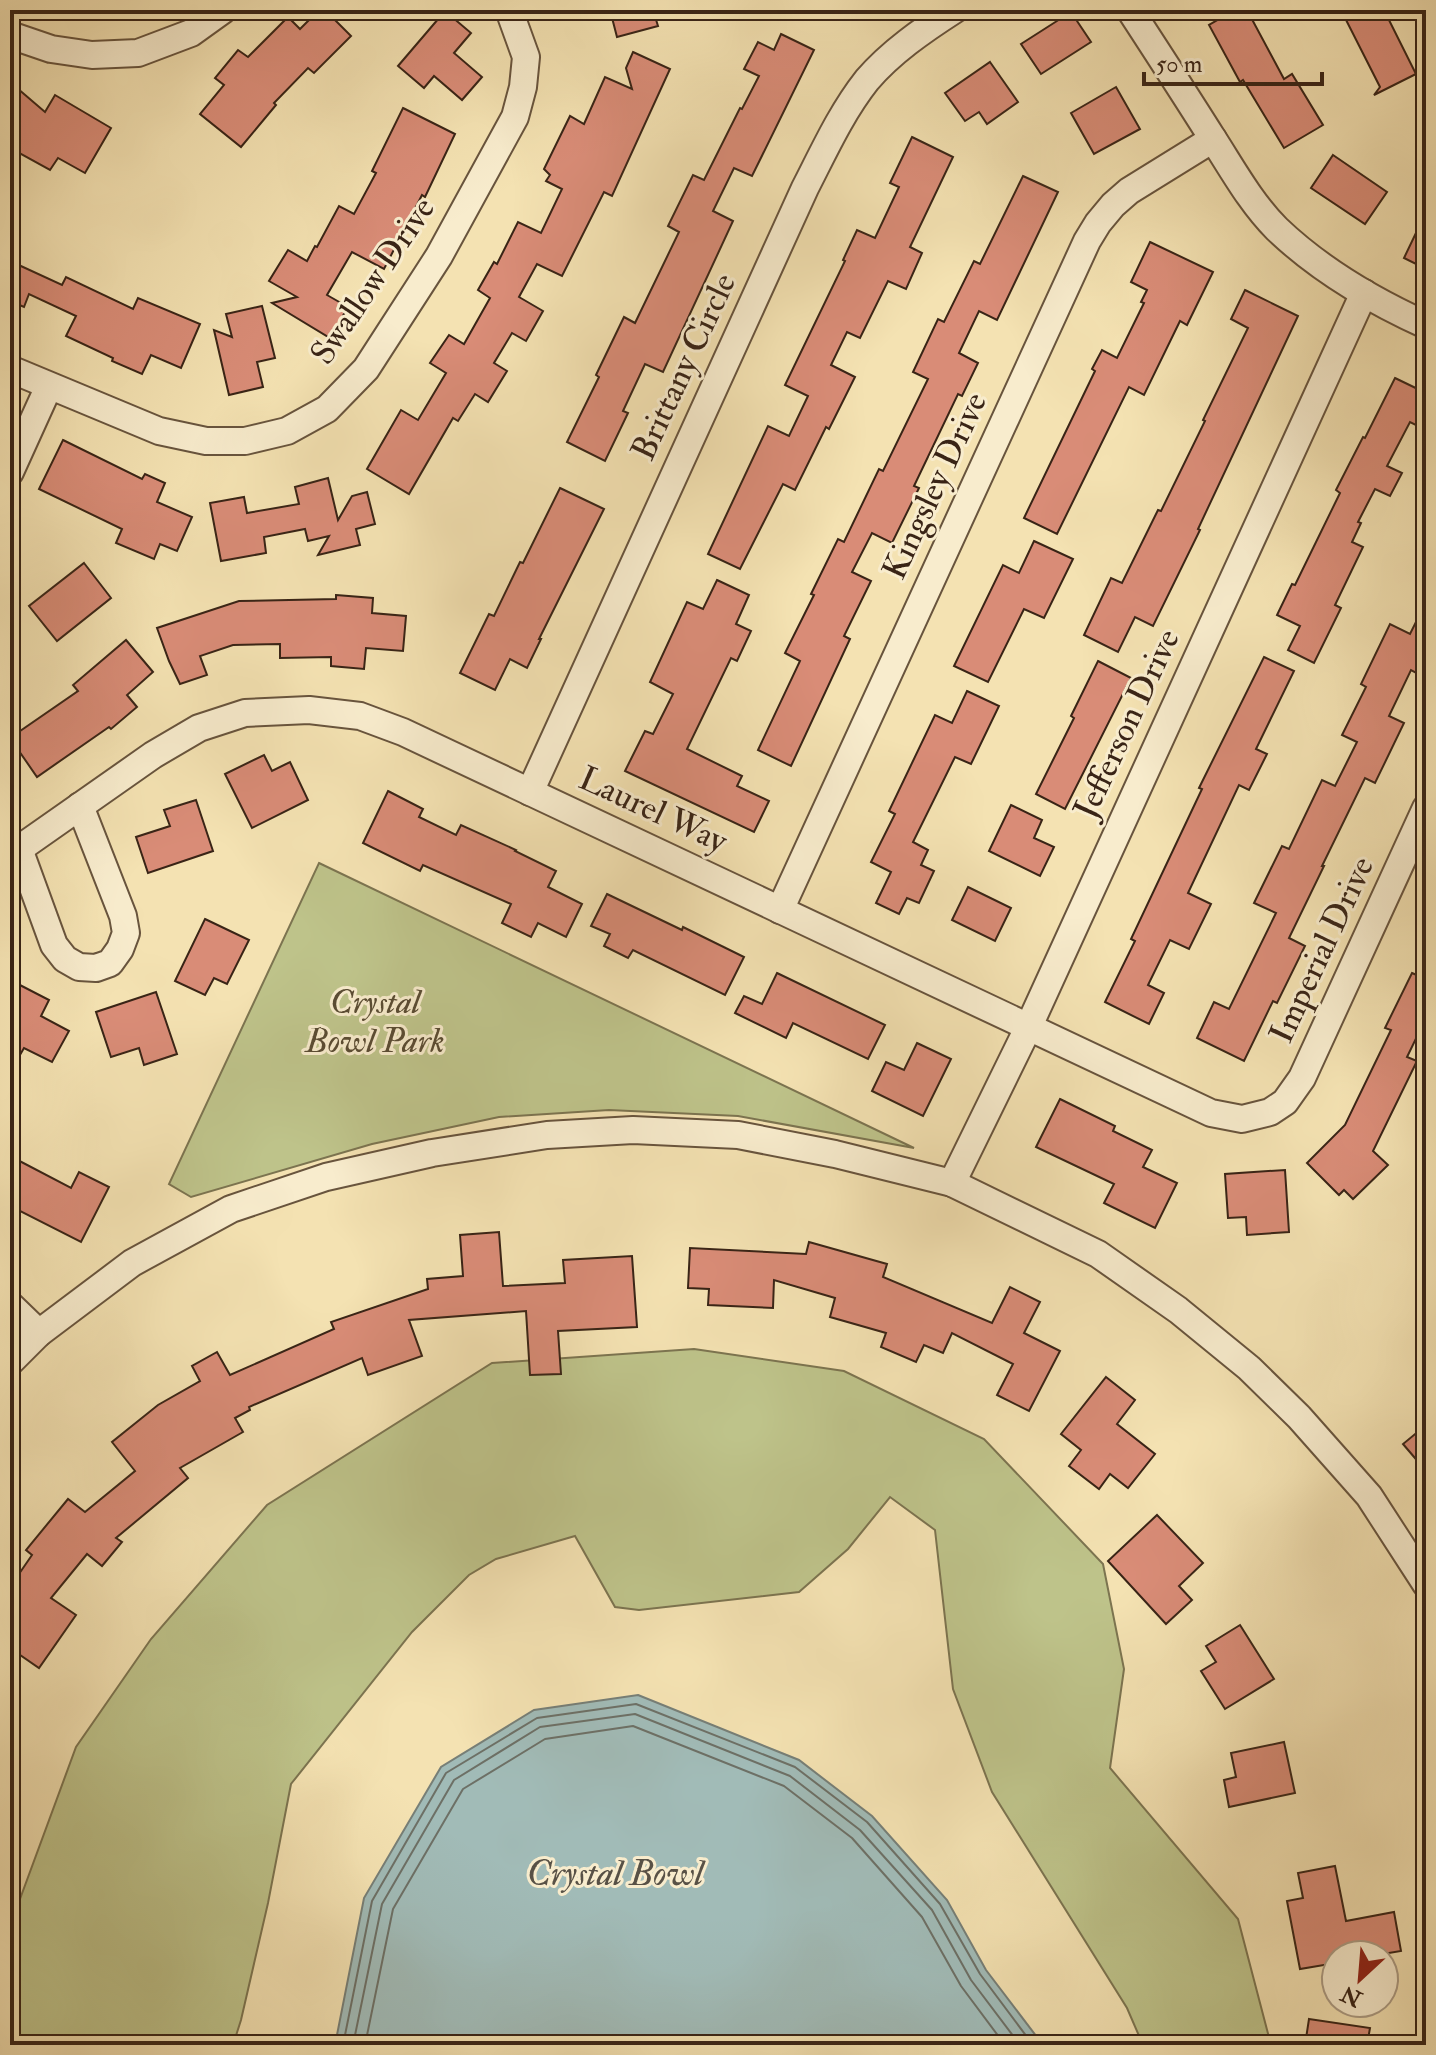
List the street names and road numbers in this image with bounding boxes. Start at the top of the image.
street label: Swallow Drive [301,189,445,373]
street label: Brittany Circle [622,267,746,467]
street label: Kingsley Drive [873,386,997,586]
street label: Jefferson Drive [1064,622,1190,827]
street label: Laurel Way [572,757,735,864]
street label: Imperial Drive [1260,850,1384,1050]

